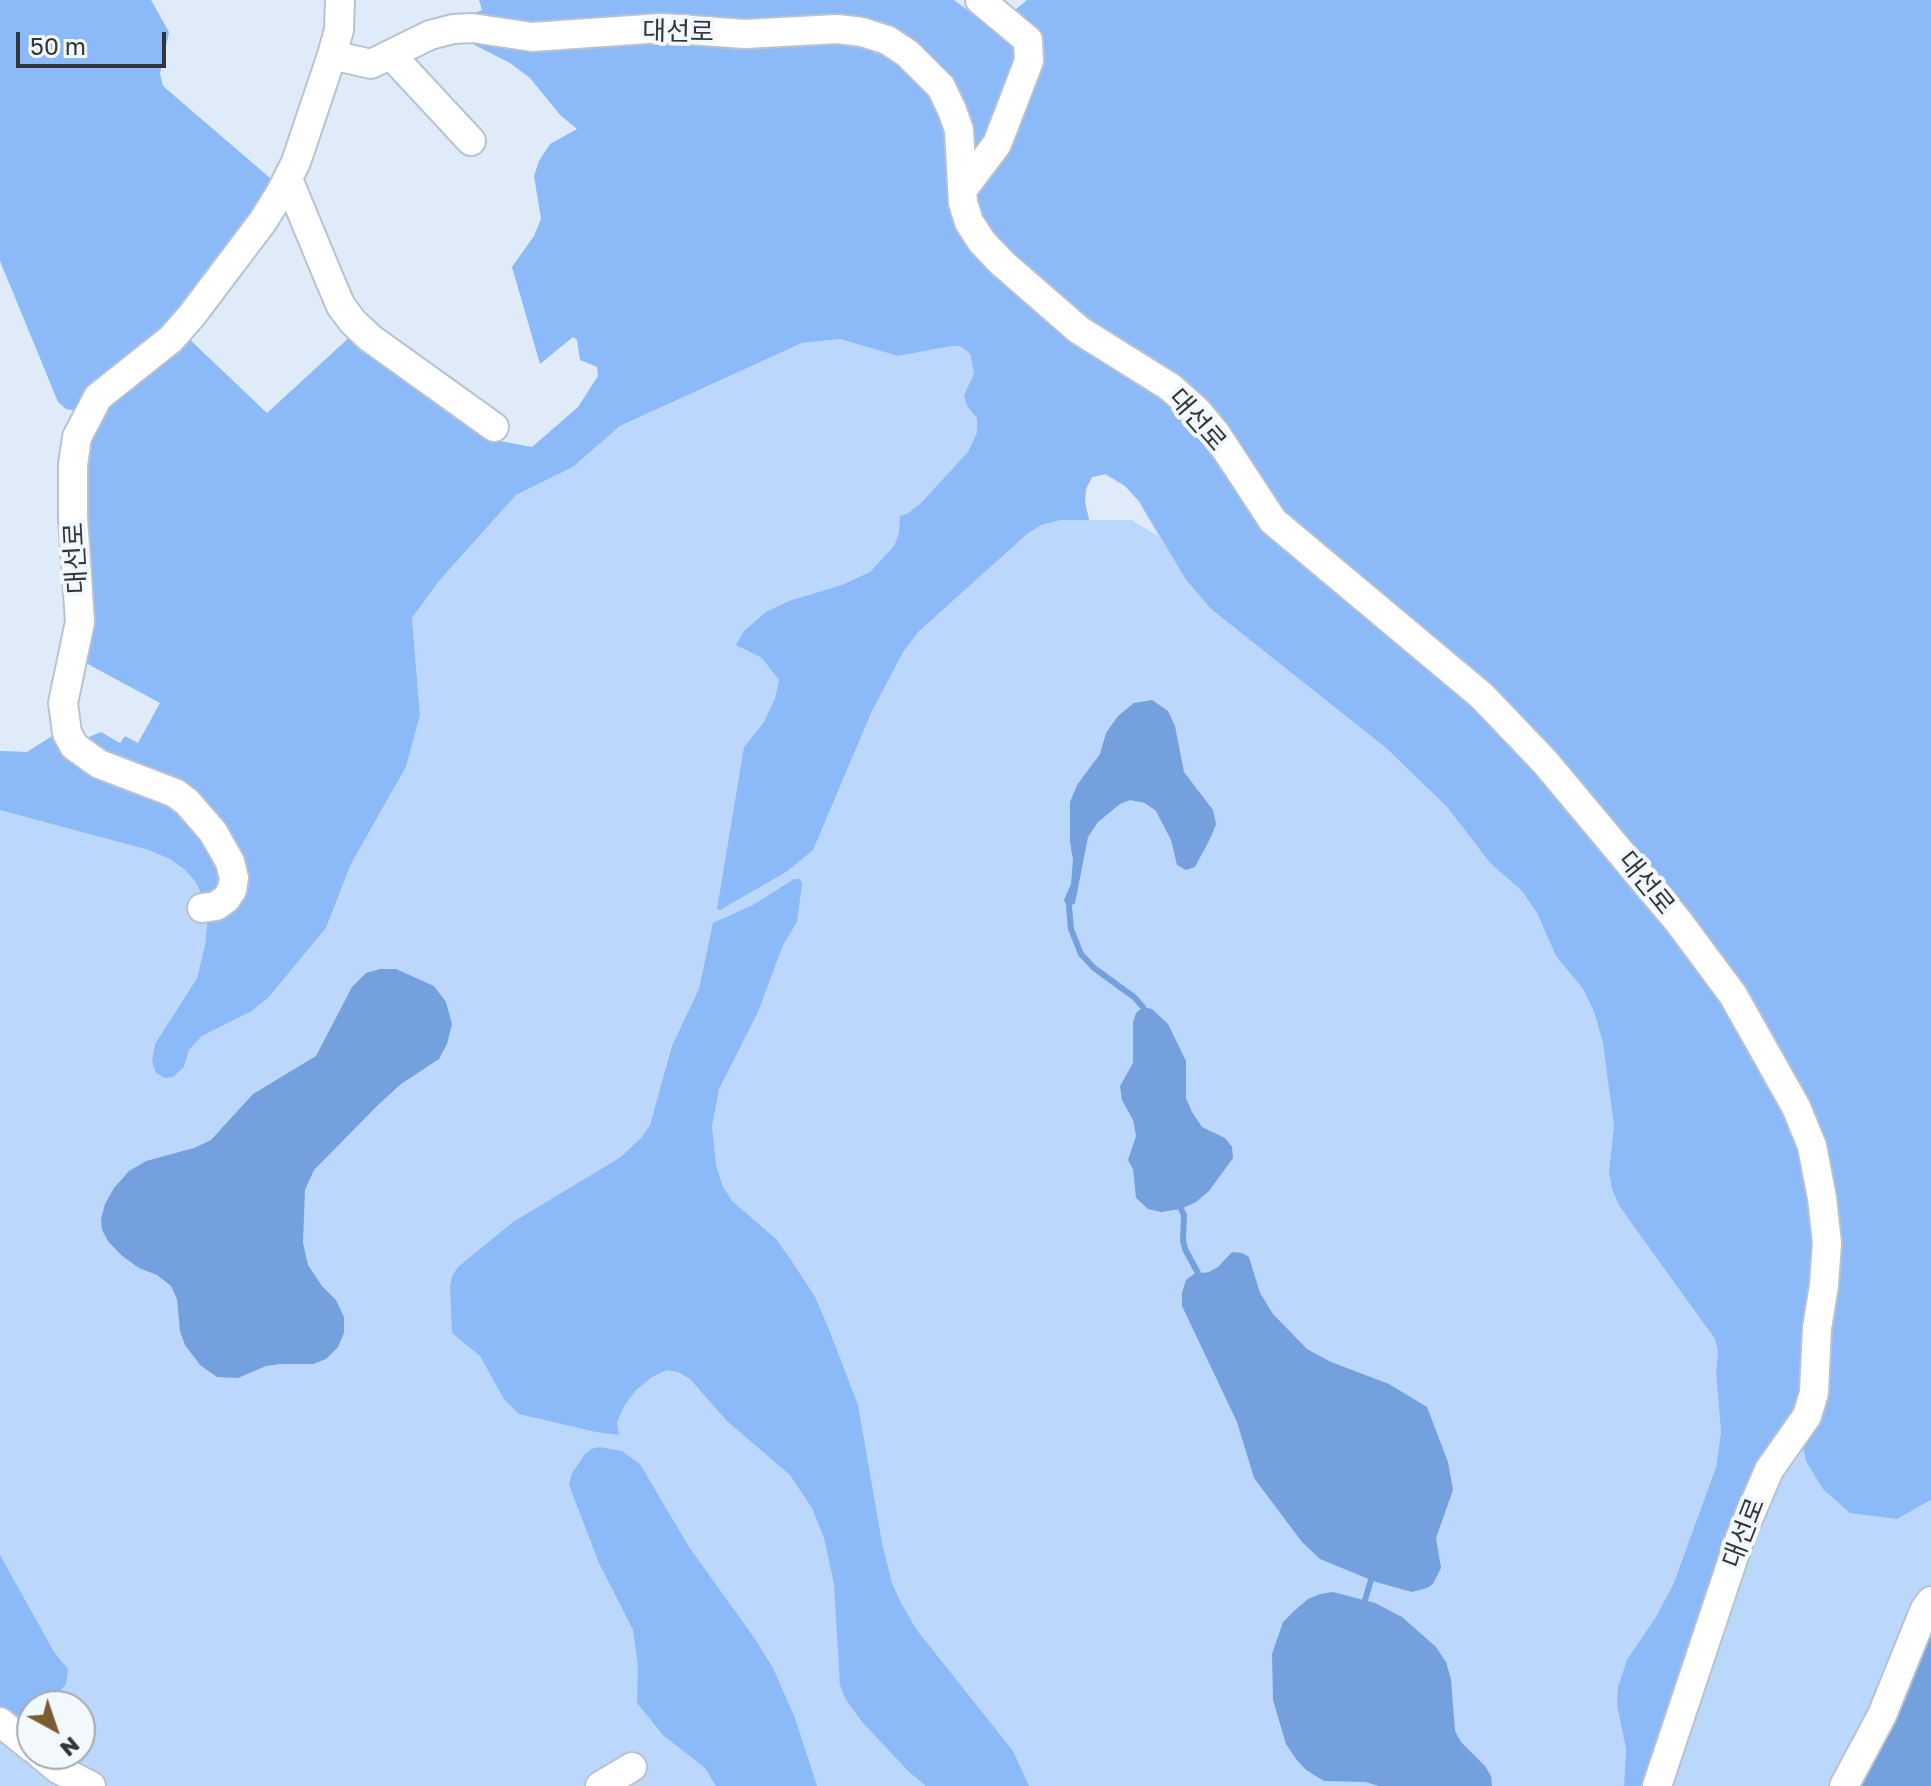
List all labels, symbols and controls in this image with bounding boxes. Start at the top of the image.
scale bar [20,16,170,66]
street label: 대선로 [642,16,714,48]
text: 50 m [30,31,86,60]
street label: 대선로 [1162,383,1232,457]
street label: 대선로 [59,521,93,595]
street label: 대선로 [1611,845,1681,921]
street label: 대선로 [1717,1494,1771,1572]
north arrow [16,1690,96,1770]
text: N [55,1732,86,1763]

